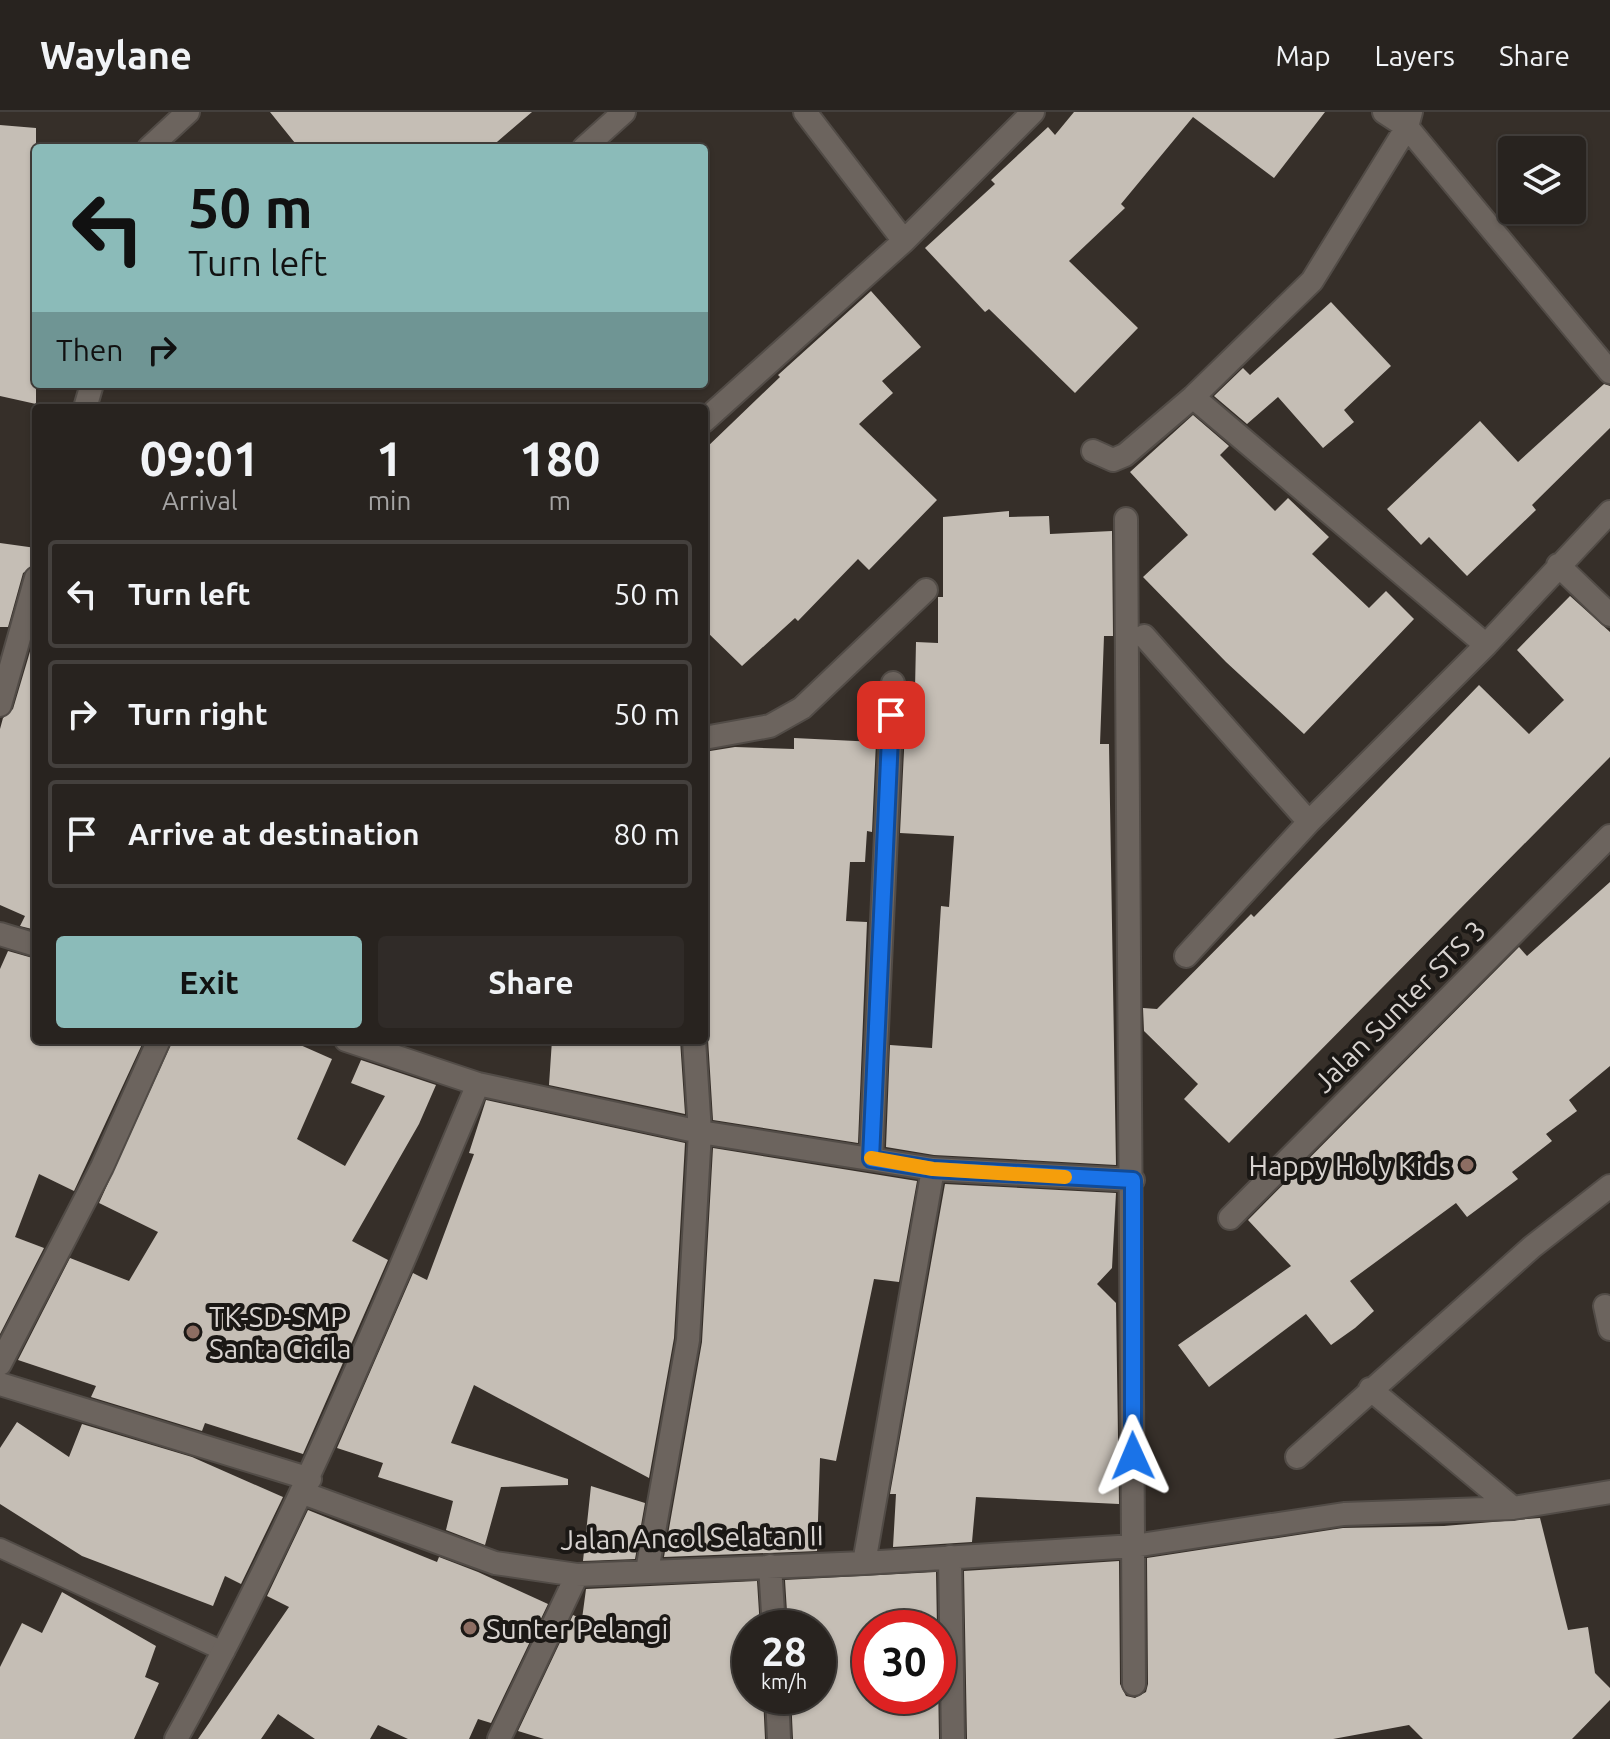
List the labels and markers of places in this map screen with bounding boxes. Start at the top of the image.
pin [857,681,925,749]
place label: Happy Holy Kids [1248,1150,1451,1181]
marker: Happy Holy Kids [1458,1156,1476,1174]
place label: TK-SD-SMP Santa Cicila [209,1301,351,1364]
marker: TK-SD-SMP Santa Cicila [184,1323,202,1341]
place label: Sunter Pelangi [486,1613,668,1644]
marker: Sunter Pelangi [461,1619,479,1637]

